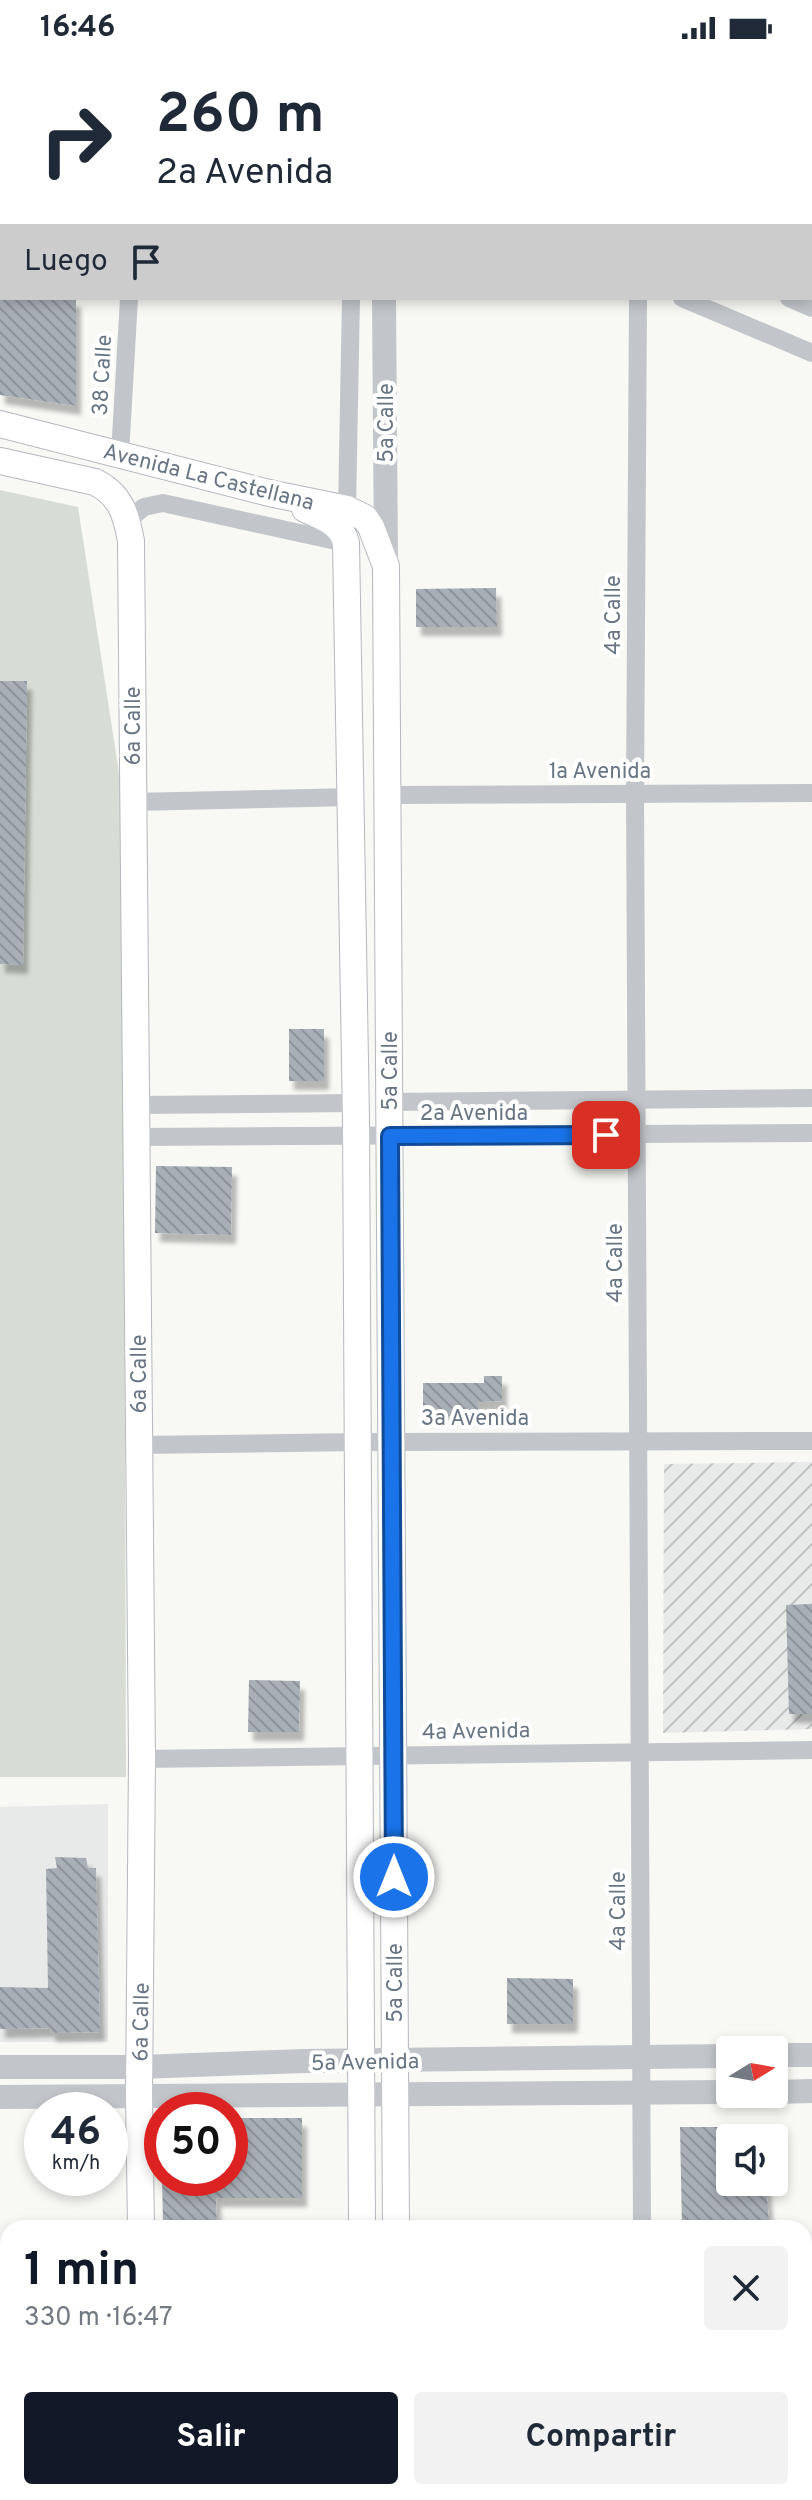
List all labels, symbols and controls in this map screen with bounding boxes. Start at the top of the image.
text: 16:46 [40,10,115,47]
text: 260 m [156,82,325,152]
icon: right [24,88,128,192]
text: 2a Avenida [156,151,333,197]
icon: arrive [124,240,168,284]
text: Luego [24,244,108,281]
street label: 38 Calle [88,334,119,416]
street label: 5a Calle [374,383,401,463]
street label: Avenida La Castellana [100,439,317,518]
street label: 4a Calle [601,575,628,655]
street label: 6a Calle [121,686,148,766]
street label: 1a Avenida [549,759,651,786]
street label: 5a Calle [378,1031,405,1111]
street label: 2a Avenida [420,1101,528,1128]
pin [572,1101,640,1169]
icon: arrive [584,1113,628,1157]
street label: 4a Calle [603,1223,630,1303]
street label: 6a Calle [127,1334,154,1414]
street label: 3a Avenida [421,1406,529,1433]
street label: 4a Avenida [422,1718,531,1747]
position arrow [352,1835,436,1919]
street label: 4a Calle [606,1871,633,1951]
street label: 5a Calle [383,1943,410,2023]
street label: 6a Calle [128,1982,157,2062]
north arrow [716,2036,788,2108]
map controls [716,2036,788,2196]
street label: 5a Avenida [311,2049,420,2078]
speed limit sign: 50 [144,2092,248,2196]
text: 46 [51,2109,101,2159]
button: sound [716,2124,788,2196]
text: km/h [52,2151,100,2177]
text: 1 min [24,2242,139,2302]
button: close [704,2246,788,2330]
text: 330 m · 16:47 [24,2302,173,2335]
button: Salir [24,2392,398,2484]
button: Compartir [414,2392,788,2484]

